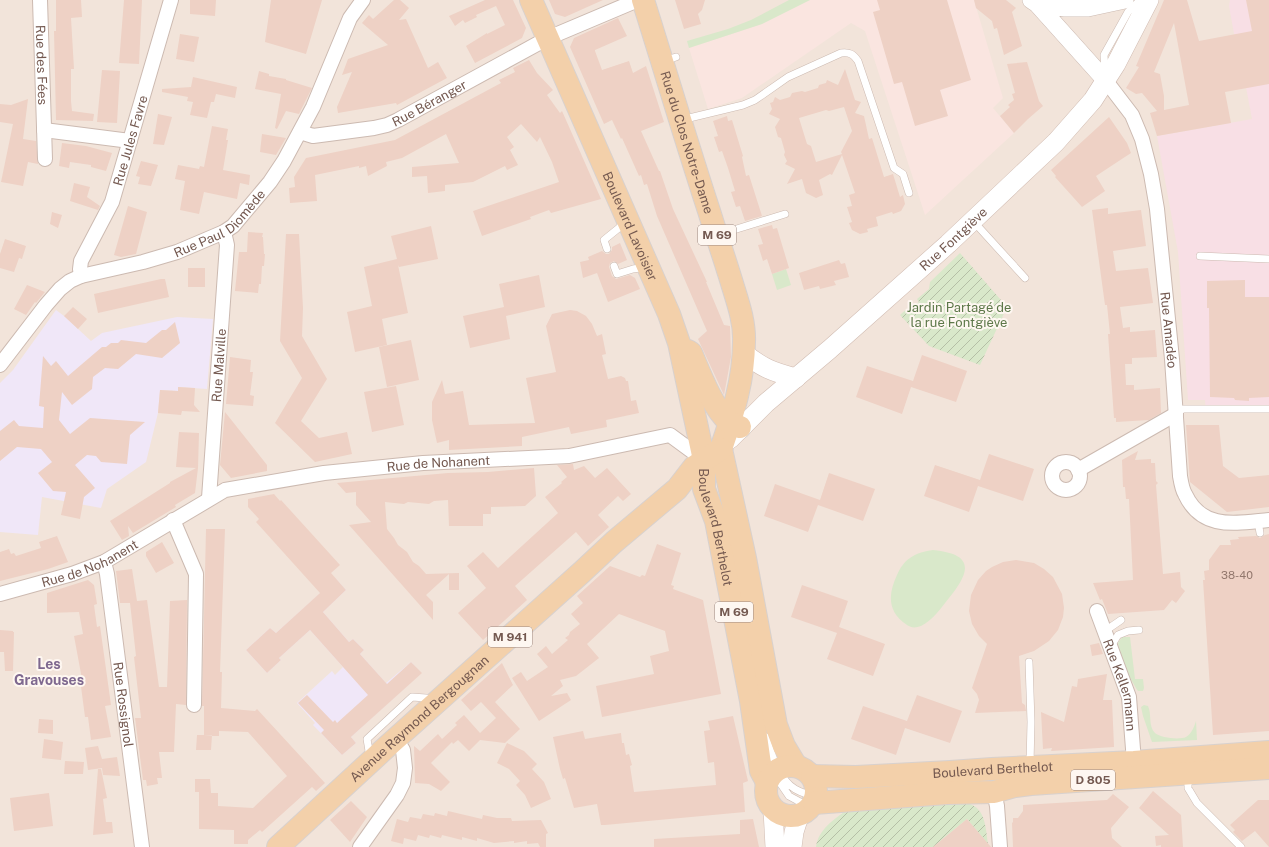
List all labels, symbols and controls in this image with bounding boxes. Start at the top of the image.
street label: Rue des Fées [33,25,50,105]
street label: Rue du Clos Notre-Dame [657,69,716,216]
street label: Rue Béranger [390,77,469,130]
street label: Rue Jules Favre [110,93,151,188]
street label: Boulevard Lavoisier [599,169,660,283]
street label: Rue Paul Diomède [172,187,268,260]
street label: Rue Fontgiève [917,204,990,274]
road number: M 69 [698,225,736,245]
street label: Rue Amadéo [1157,291,1180,369]
park label: Jardin Partagé de la rue Fontgiève [907,300,1011,330]
street label: Rue Malville [209,328,229,403]
street label: Rue de Nohanent [386,453,490,475]
street label: Boulevard Berthelot [696,468,735,587]
street label: Rue de Nohanent [40,537,141,590]
house number: 38-40 [1221,569,1253,581]
road number: M 69 [715,602,753,622]
road number: M 941 [488,627,532,647]
street label: Rue Kellermann [1100,637,1139,732]
street label: Avenue Raymond Bergougnan [347,652,492,785]
district label: Les Gravouses [14,656,84,688]
street label: Rue Rossignol [110,661,136,748]
street label: Boulevard Berthelot [932,759,1054,781]
road number: D 805 [1071,770,1115,790]

